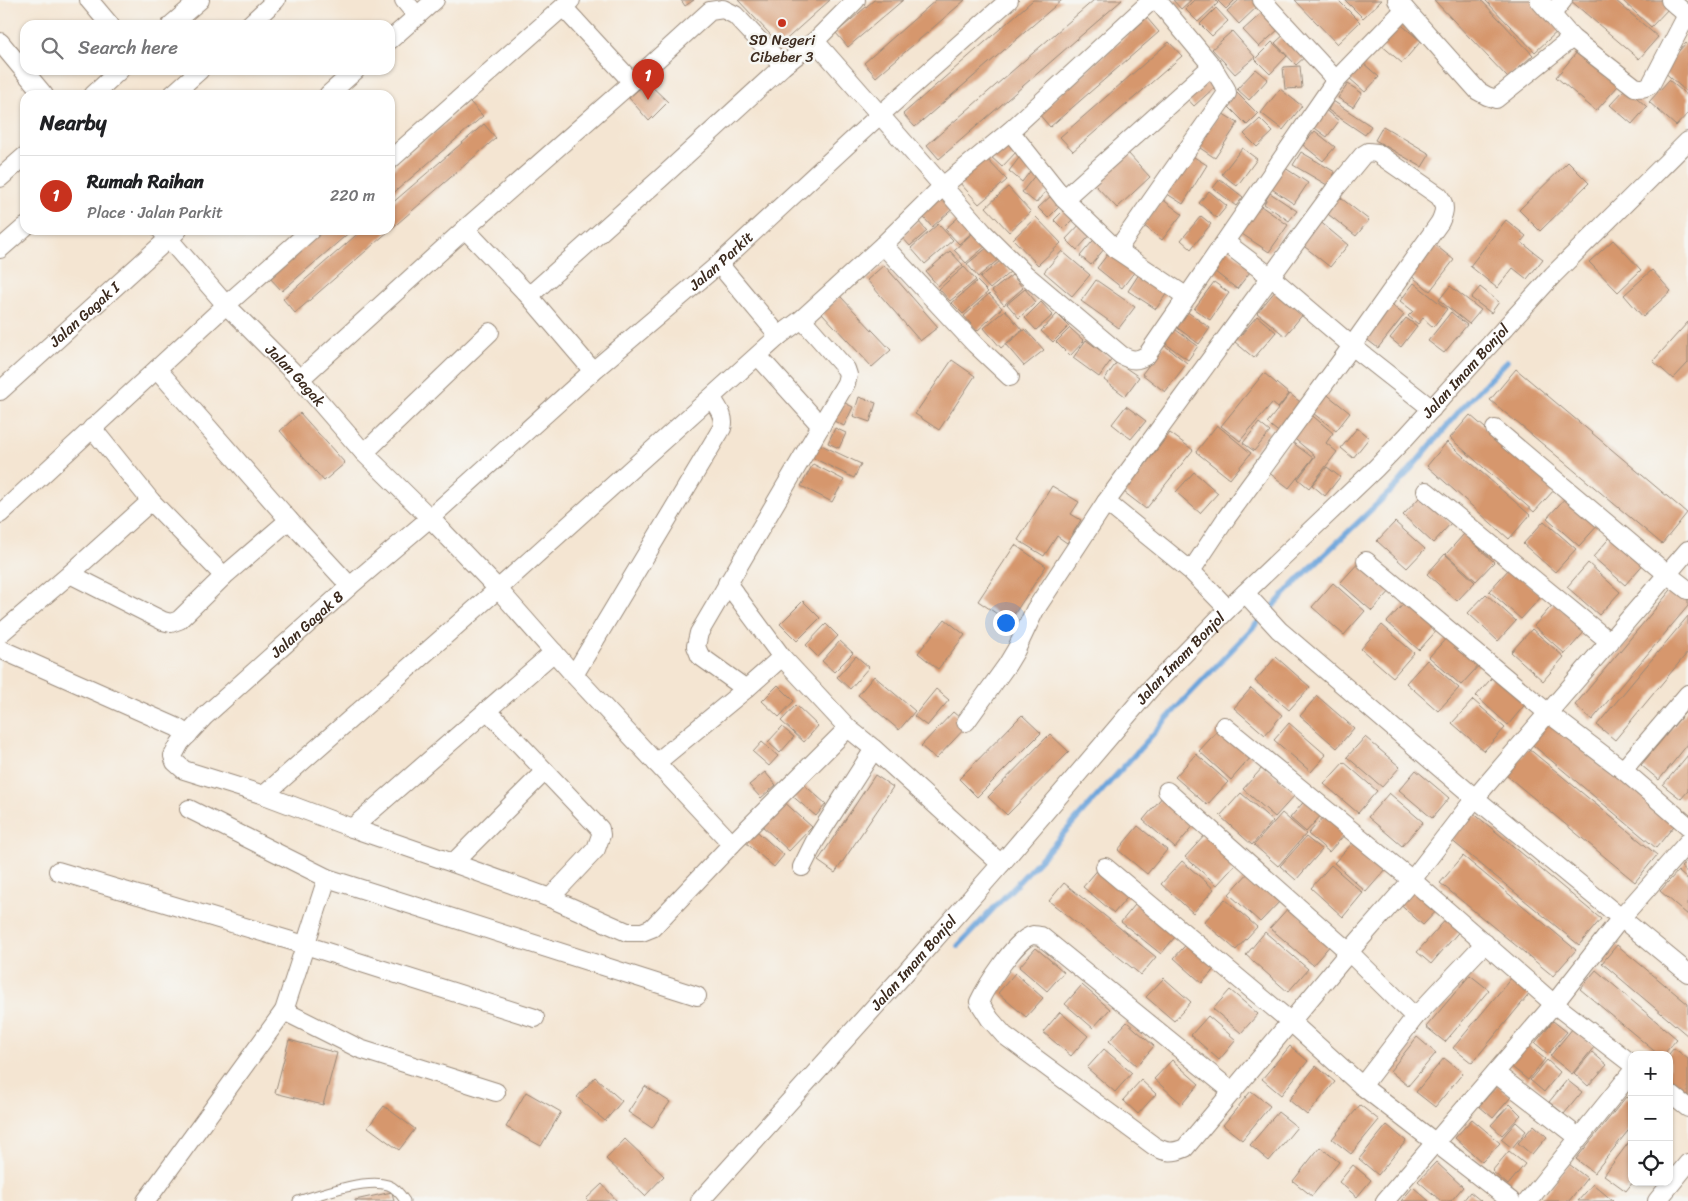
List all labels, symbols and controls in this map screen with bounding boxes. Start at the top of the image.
marker: SD Negeri Cibeber 3 [776,17,788,29]
search box [20,20,395,75]
place label: SD Negeri Cibeber 3 [749,27,816,70]
text: Search here [78,31,178,64]
icon: search [38,34,66,62]
pin: 1 [632,59,664,100]
text: Nearby [40,104,106,142]
text: Rumah Raihan [87,165,204,198]
text: 1 [53,181,59,210]
text: 220 m [330,181,375,210]
text: Place · Jalan Parkit [87,198,223,227]
street label: Jalan Parkit [682,225,760,298]
street label: Jalan Gagak I [42,275,127,354]
street label: Jalan Imam Bonjol [1415,317,1516,425]
street label: Jalan Gagak [258,337,332,413]
street label: Jalan Gagak 8 [264,584,350,665]
street label: Jalan Imam Bonjol [1129,605,1232,711]
your location [993,610,1019,636]
street label: Jalan Imam Bonjol [863,909,964,1017]
map controls [1628,1051,1673,1186]
button: + [1628,1051,1673,1096]
button: − [1628,1096,1673,1141]
button: locate [1628,1141,1673,1186]

